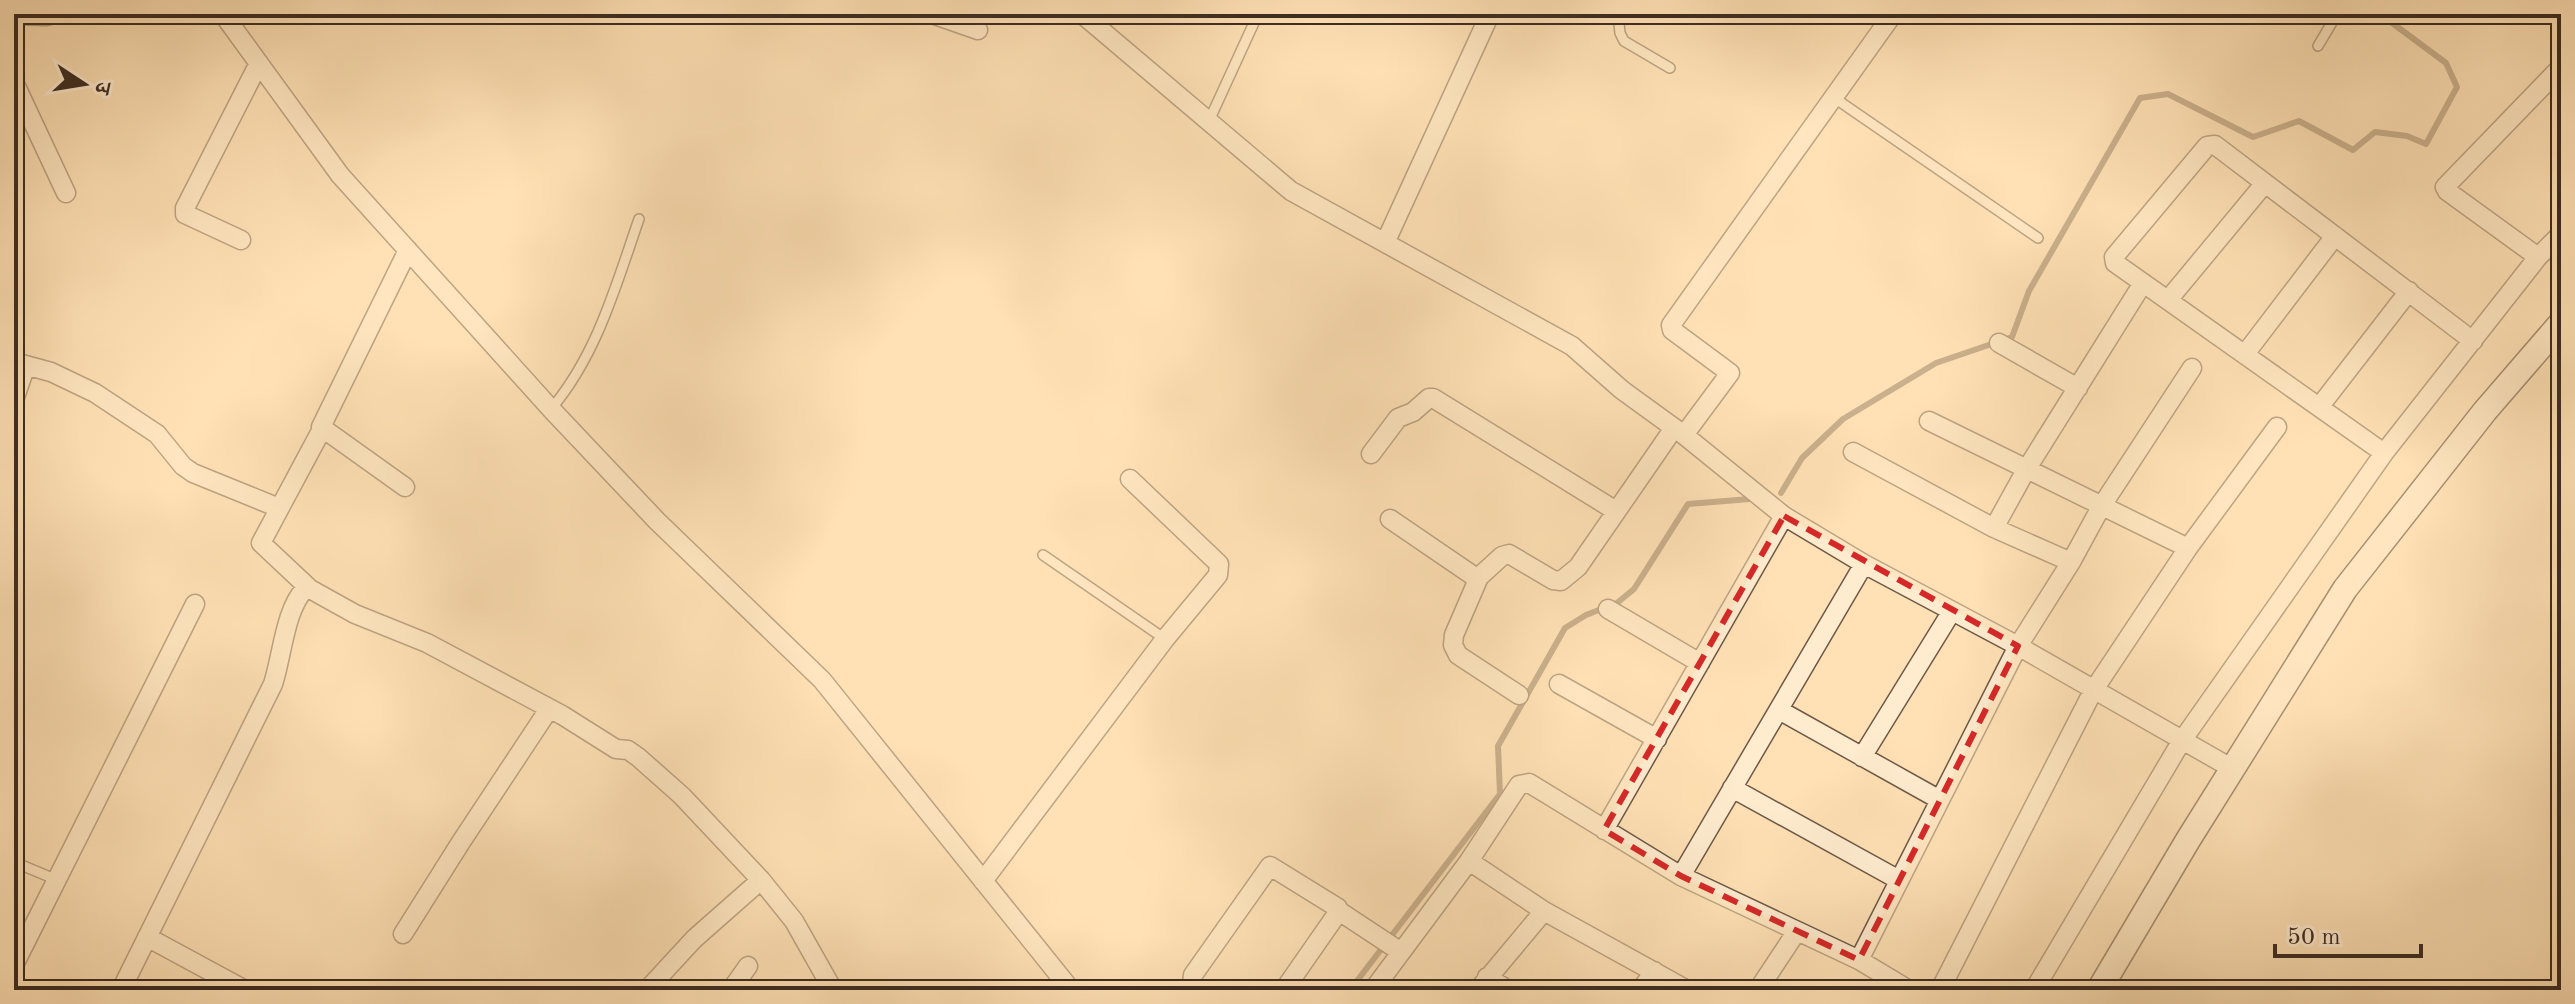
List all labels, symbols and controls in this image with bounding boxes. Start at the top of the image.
north arrow [44,44,124,124]
text: उ [89,78,114,97]
scale bar [2275,908,2421,958]
text: 50 m [2287,926,2341,950]

